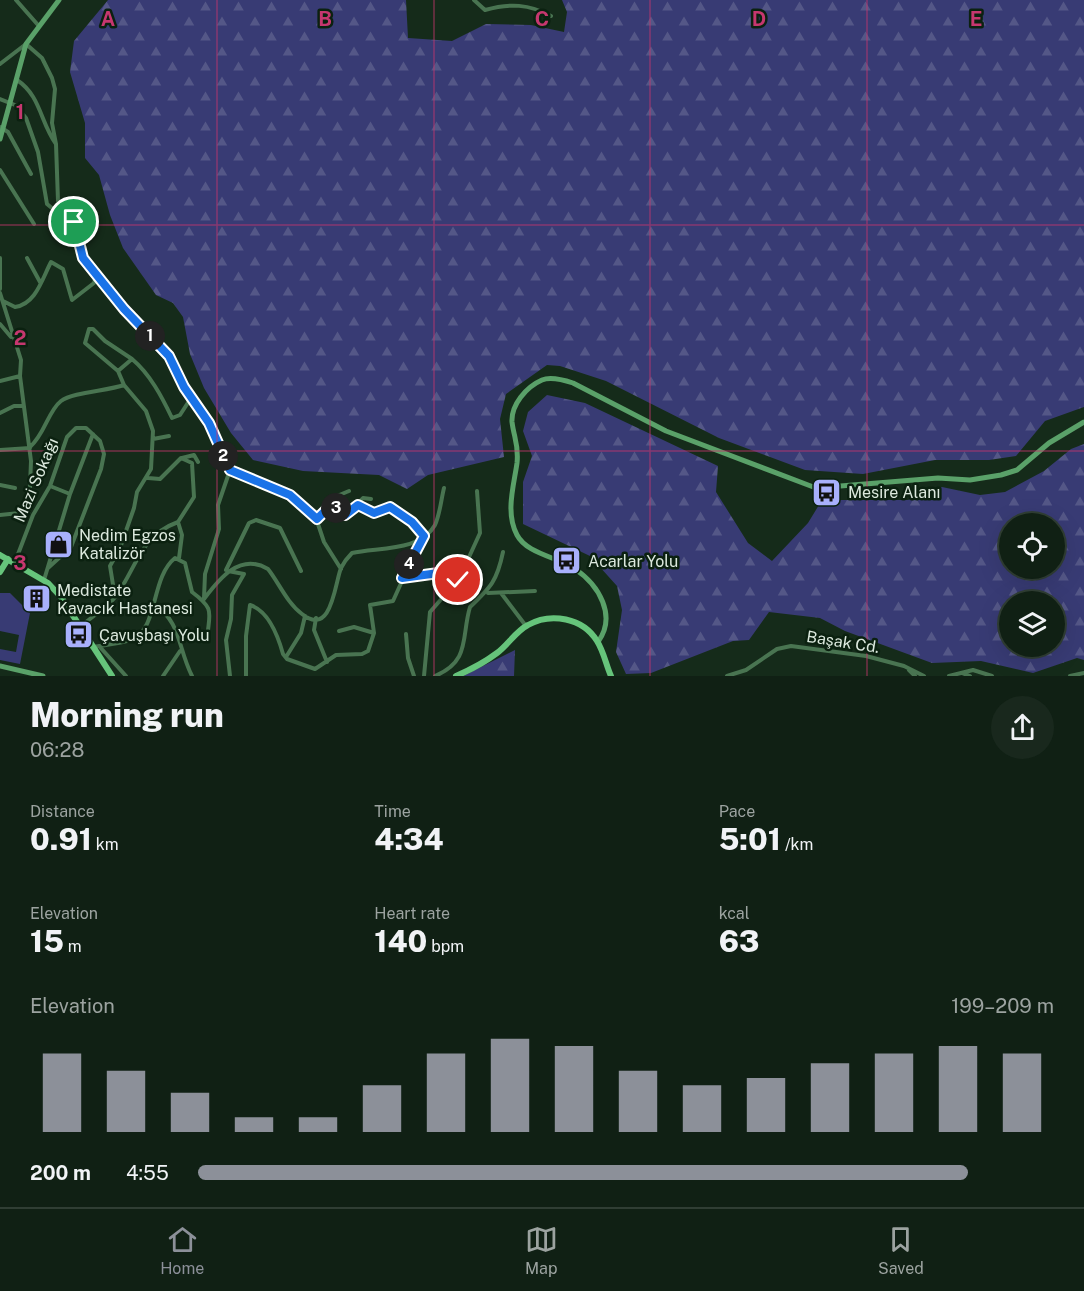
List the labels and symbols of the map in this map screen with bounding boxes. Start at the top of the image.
text: A [101,7,115,31]
text: B [318,7,332,31]
text: C [535,7,549,31]
text: D [752,7,766,31]
text: E [970,7,982,31]
text: 1 [16,100,24,124]
pin [48,196,99,247]
pin: 1 [135,321,165,351]
text: 2 [14,326,26,350]
street label: Mazi Sokağı [10,435,62,525]
pin: 2 [208,441,238,471]
bus stop icon: Mesire Alanı [811,476,843,508]
place label: Mesire Alanı [848,483,940,502]
pin: 3 [321,493,351,523]
place label: Nedim Egzos Katalizör [79,526,176,563]
shop icon: Nedim Egzos Katalizör [42,528,74,560]
bus stop icon: Acarlar Yolu [551,545,583,577]
pin: 4 [394,549,424,579]
text: 3 [13,551,27,575]
place label: Acarlar Yolu [588,552,678,571]
pin [432,554,483,605]
place label: Medistate Kavacık Hastanesi [57,581,193,618]
building icon: Medistate Kavacık Hastanesi [20,583,52,615]
bus stop icon: Çavuşbaşı Yolu [62,619,94,651]
place label: Çavuşbaşı Yolu [99,626,210,645]
street label: Başak Cd. [805,627,881,657]

